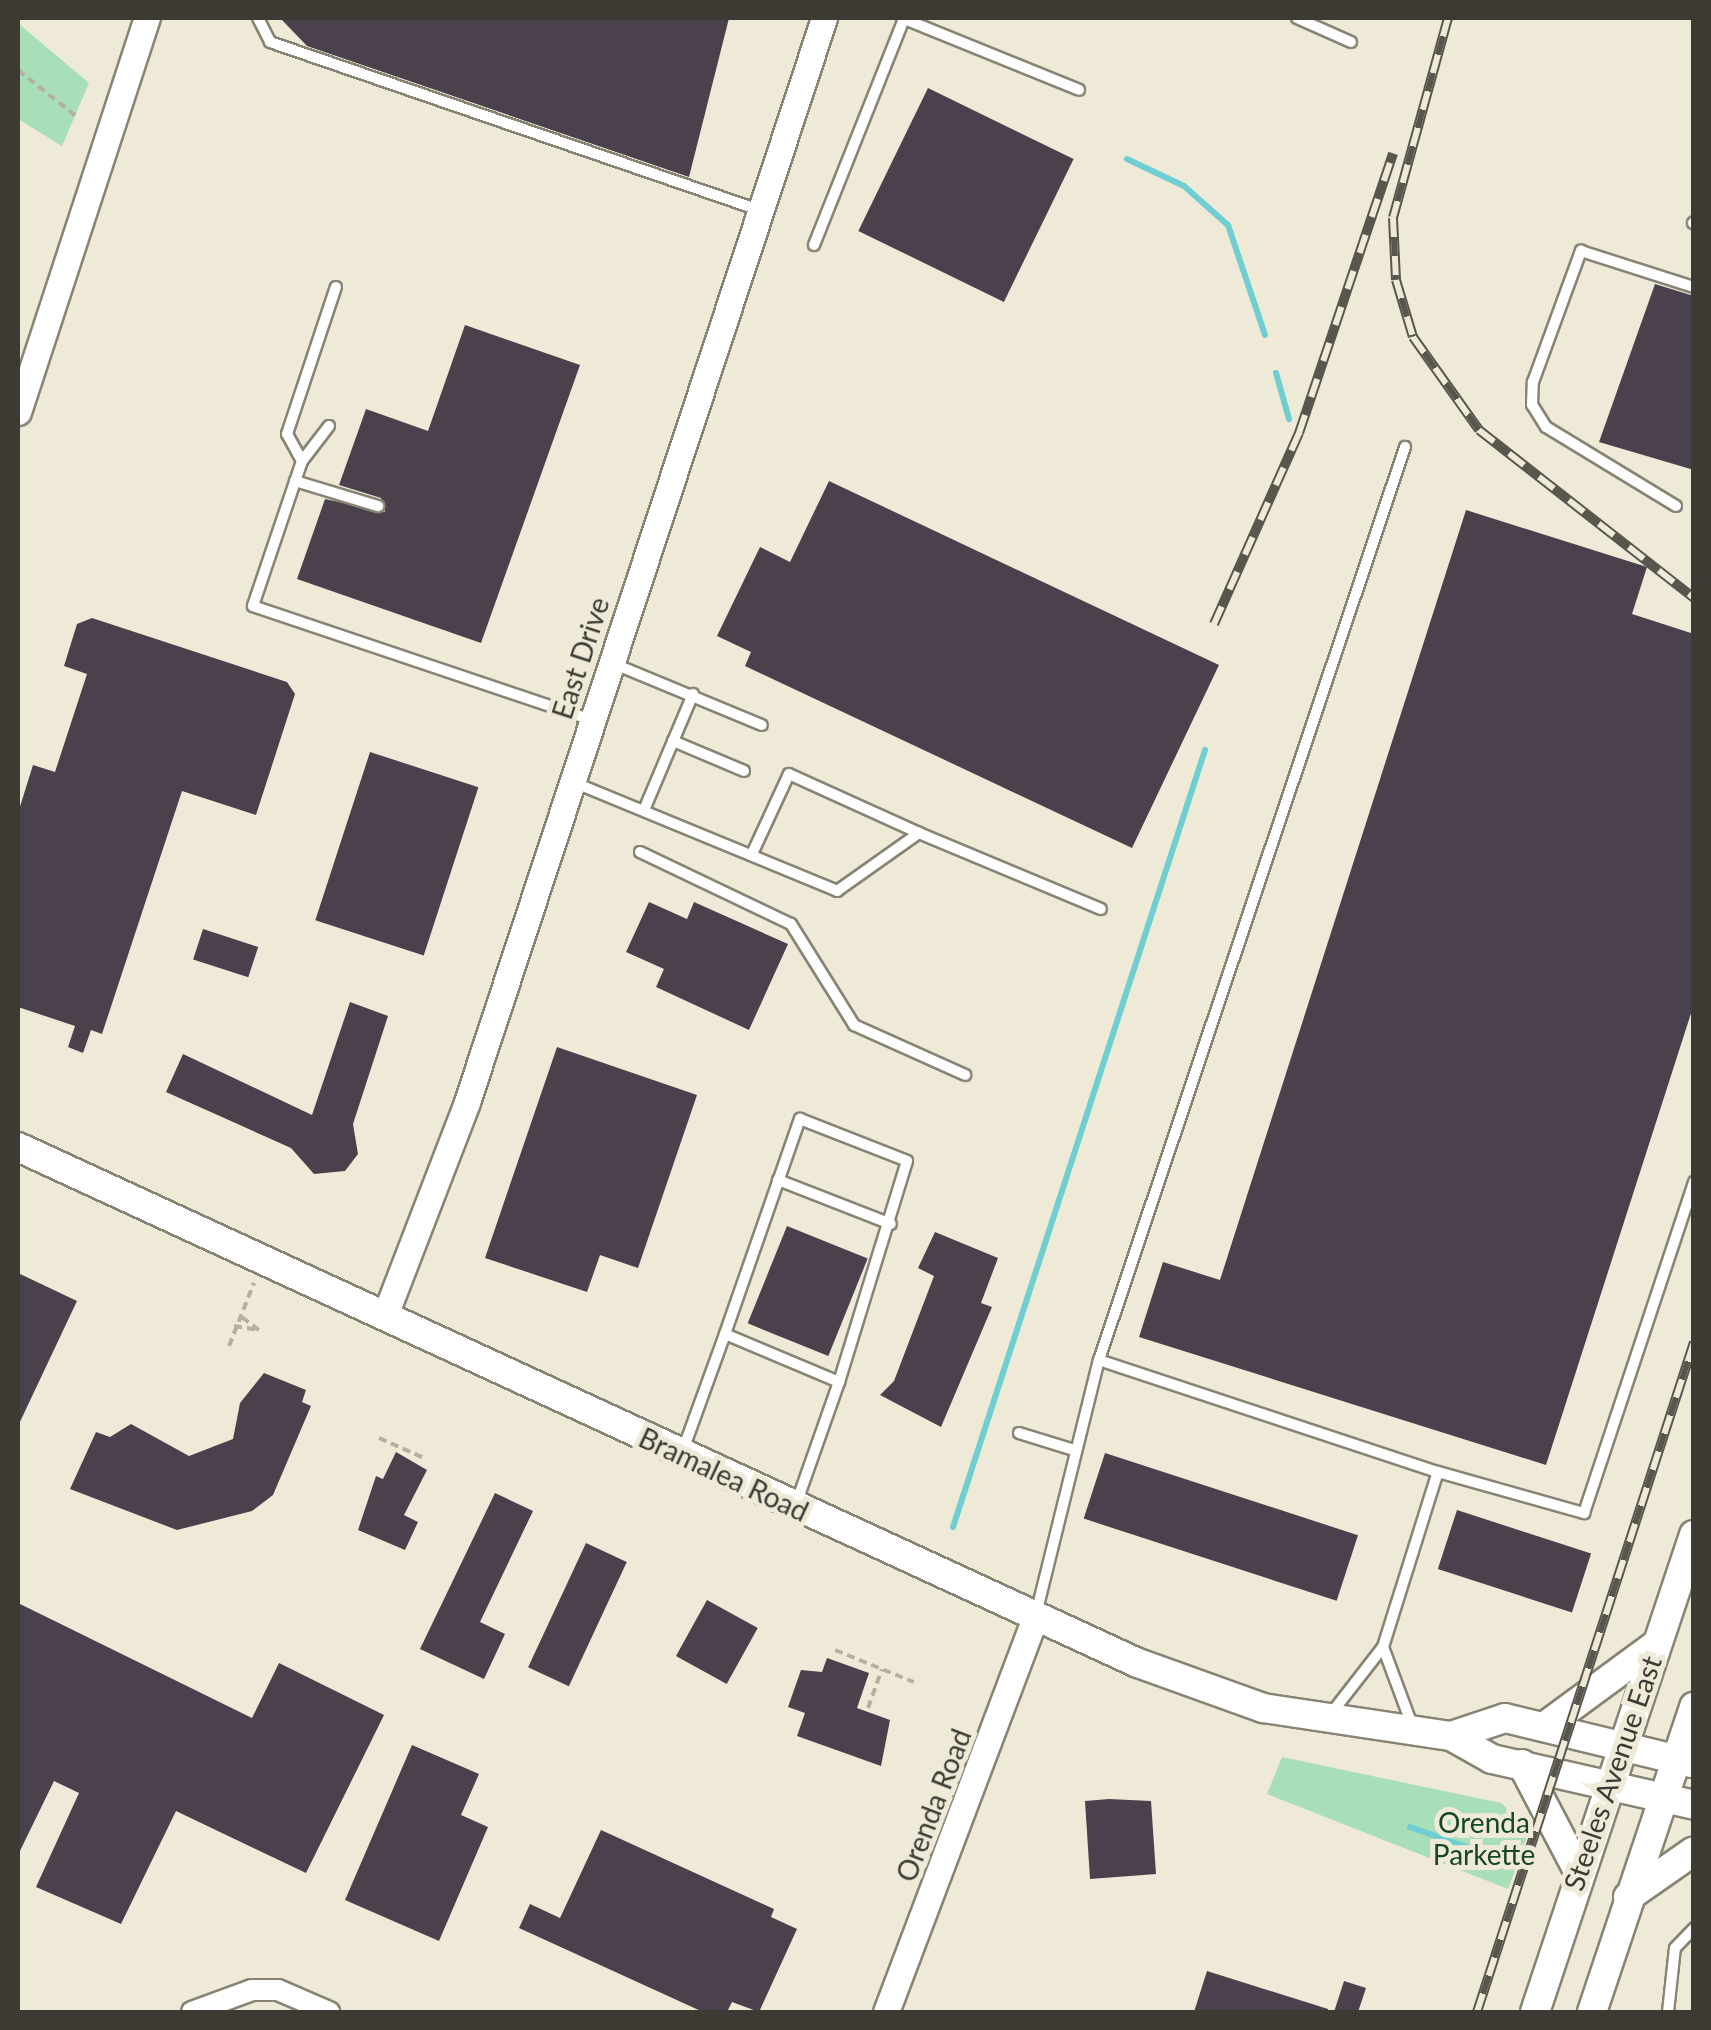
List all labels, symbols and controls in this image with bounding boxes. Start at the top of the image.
street label: East Drive [545,593,615,723]
street label: Bramalea Road [634,1420,814,1528]
street label: Steeles Avenue East [1556,1651,1668,1895]
street label: Orenda Road [888,1724,978,1886]
park label: Orenda Parkette [1433,1805,1535,1871]

